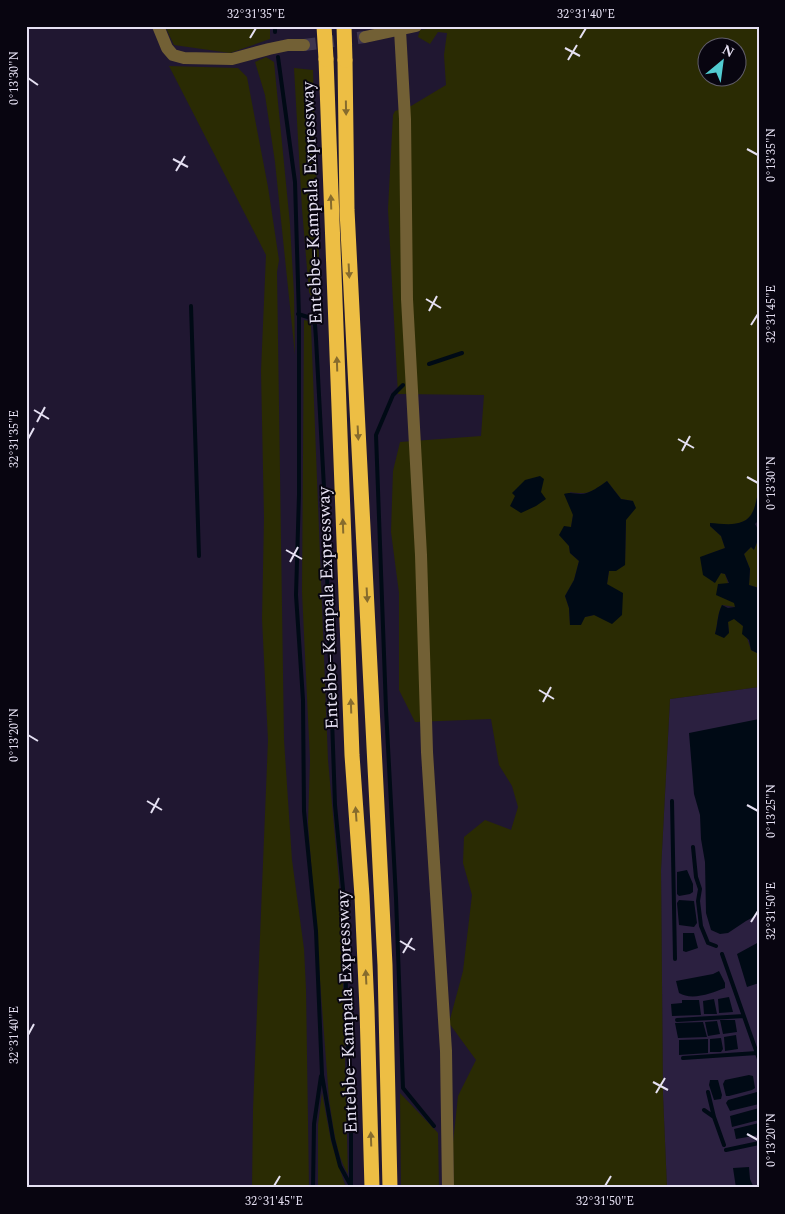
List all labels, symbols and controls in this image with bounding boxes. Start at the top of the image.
text: 32°31'35"E [227,5,285,24]
text: 32°31'40"E [557,5,615,24]
north arrow [698,38,748,88]
text: N [718,39,738,63]
text: 0°13'30"N [5,51,24,105]
street label: Entebbe–Kampala Expressway [294,80,330,325]
one-way arrow [342,101,350,117]
text: 0°13'35"N [762,128,781,182]
one-way arrow [326,193,334,209]
one-way arrow [346,263,354,279]
text: 32°31'45"E [762,285,781,343]
one-way arrow [332,356,340,372]
text: 32°31'35"E [5,410,24,468]
one-way arrow [355,425,363,441]
text: 0°13'30"N [762,456,781,510]
street label: Entebbe–Kampala Expressway [310,485,346,730]
one-way arrow [339,518,347,534]
one-way arrow [363,588,371,604]
one-way arrow [347,698,355,714]
text: 0°13'20"N [5,708,24,762]
text: 0°13'25"N [762,784,781,838]
one-way arrow [352,806,360,822]
text: 32°31'50"E [762,882,781,940]
street label: Entebbe–Kampala Expressway [329,889,365,1134]
one-way arrow [361,968,369,984]
text: 32°31'40"E [5,1006,24,1064]
text: 0°13'20"N [762,1113,781,1167]
one-way arrow [367,1131,375,1147]
text: 32°31'45"E [245,1192,303,1211]
text: 32°31'50"E [576,1192,634,1211]

